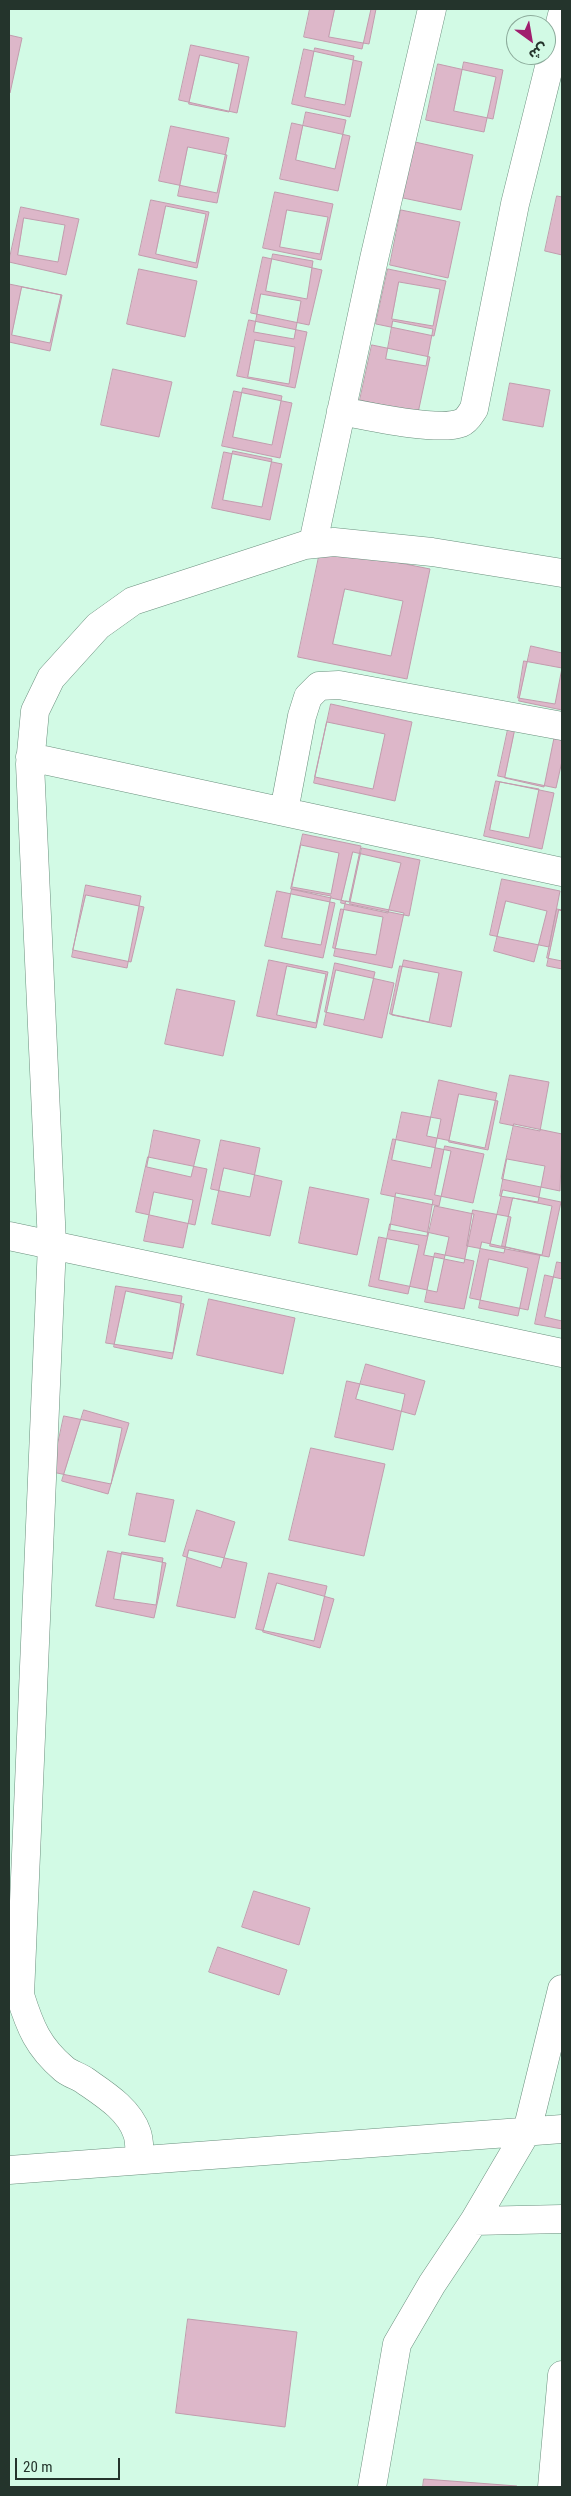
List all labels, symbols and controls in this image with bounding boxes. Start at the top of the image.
north arrow [506,15,556,65]
text: ش [526,40,551,64]
scale bar [18,2448,122,2480]
text: 20 m [23,2458,53,2476]

